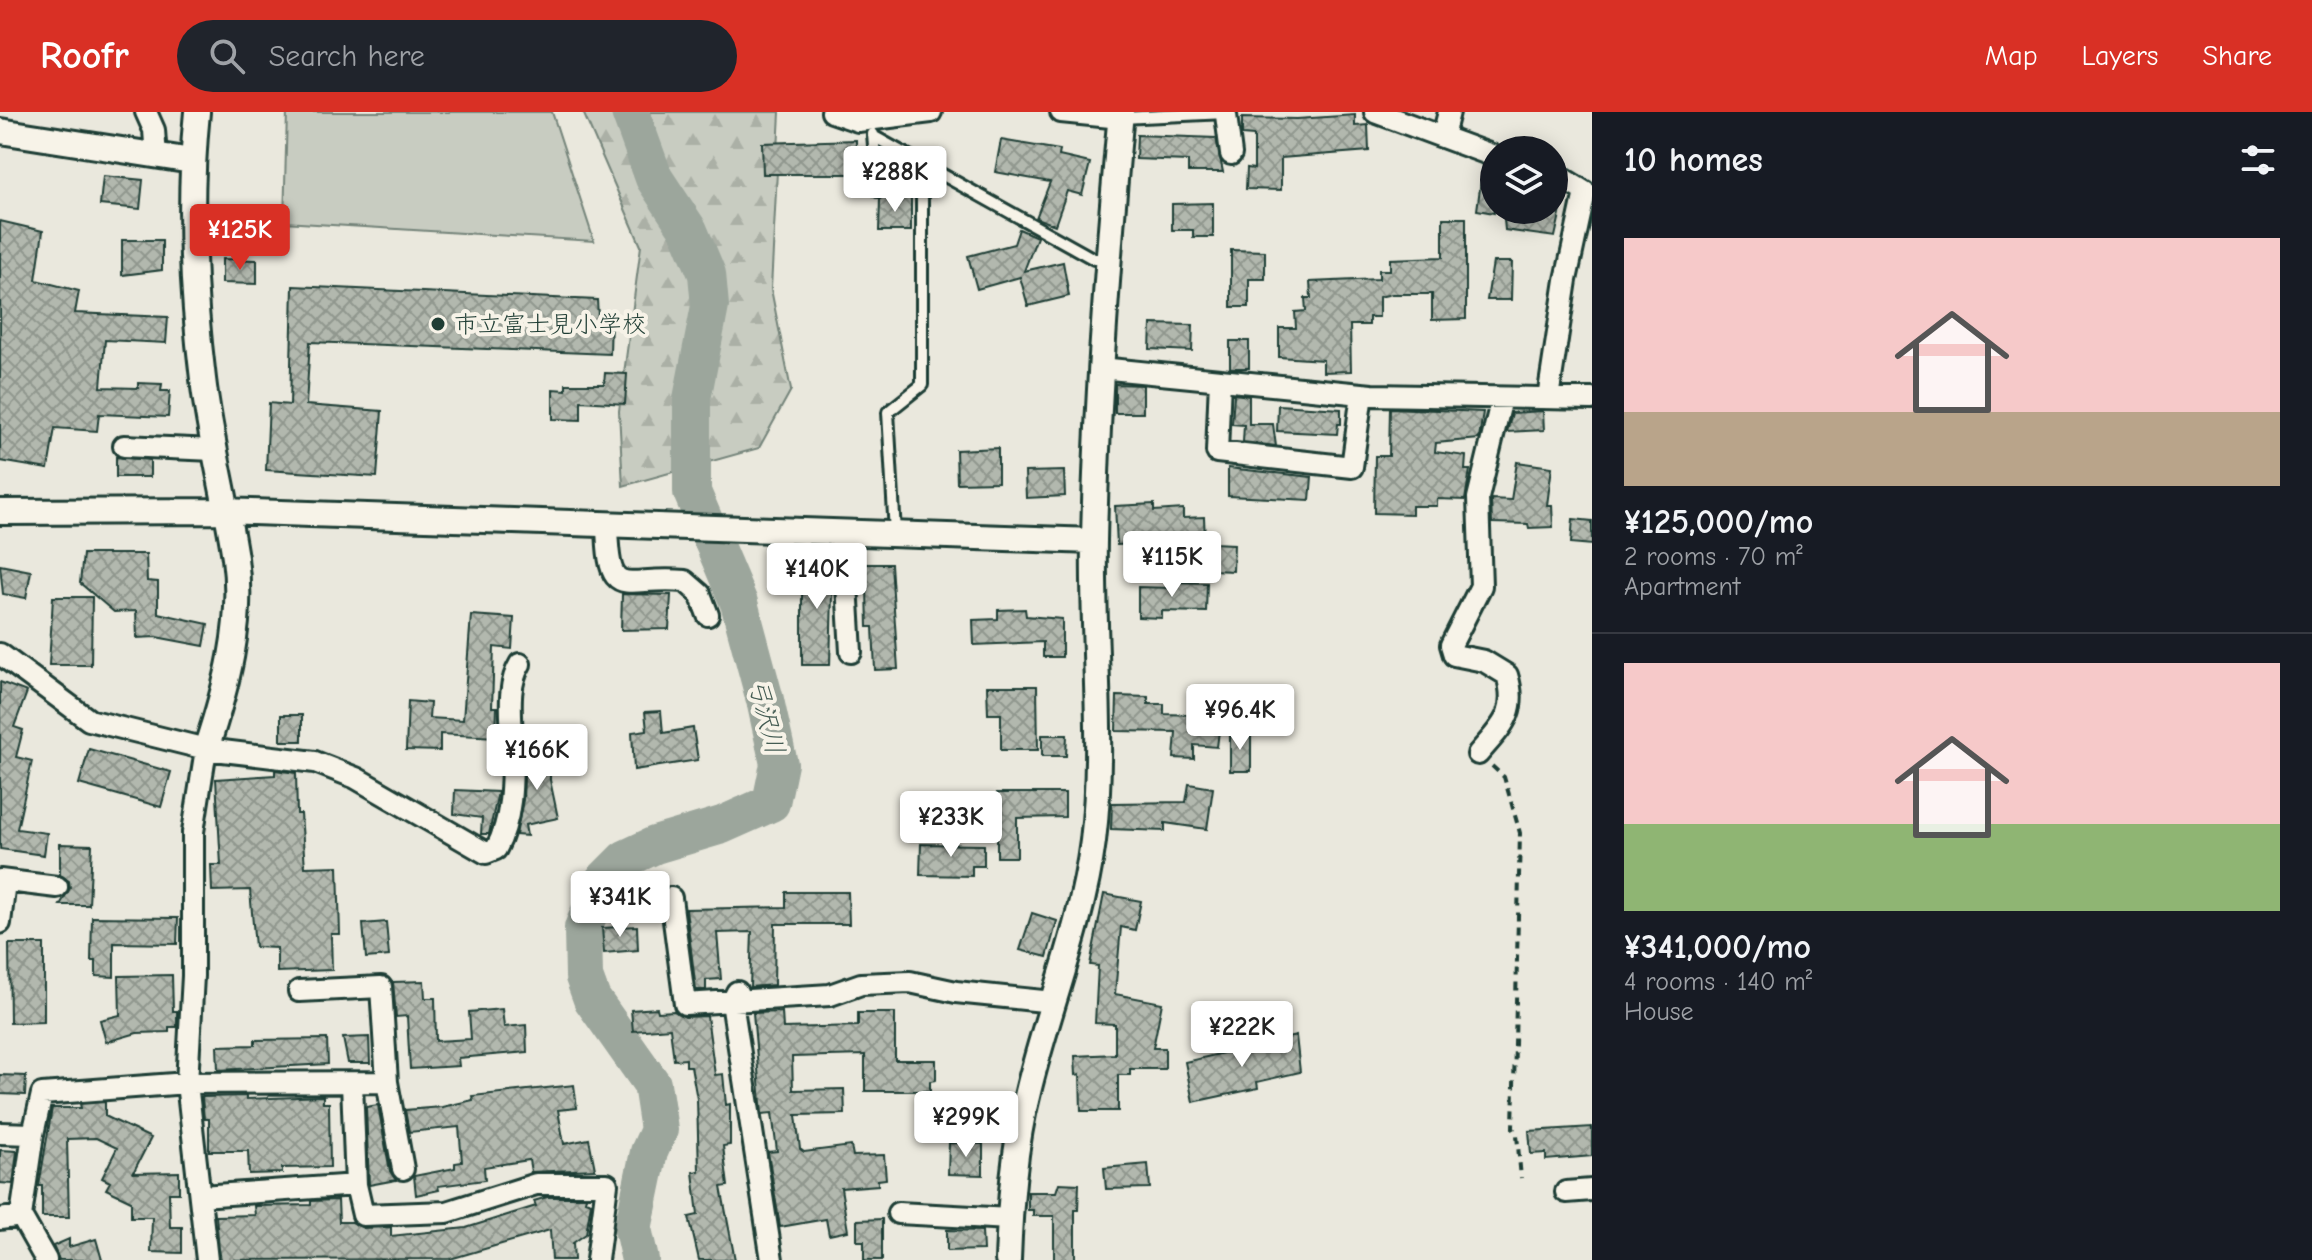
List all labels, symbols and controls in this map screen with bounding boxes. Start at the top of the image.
search box [177,20,737,92]
text: Roofr [40,34,129,78]
icon: search [205,34,249,78]
text: Search here [269,39,425,74]
text: Map [1985,40,2038,72]
text: Layers [2082,40,2158,72]
text: Share [2202,40,2272,72]
map controls [1480,136,1568,224]
button: layers [1480,136,1568,224]
icon: filters [2236,138,2280,182]
text: 10 homes [1624,140,1763,180]
pin: ¥288K [839,146,951,214]
text: ¥288K [861,157,929,187]
pin: ¥125K [184,204,296,272]
text: ¥125K [208,215,272,245]
icon: home [1880,290,2024,434]
place label: 市立富士見小学校 [454,310,646,338]
marker: 市立富士見小学校 [429,315,447,333]
text: ¥125,000/mo [1624,502,1813,542]
pin: ¥115K [1116,531,1228,599]
text: ¥115K [1141,542,1203,572]
text: 2 rooms · 70 m² [1624,542,1803,572]
pin: ¥140K [761,543,873,611]
text: ¥140K [785,554,849,584]
text: Apartment [1624,572,1740,602]
water label: 弓沢川 [742,675,790,758]
pin: ¥96.4K [1175,684,1305,752]
text: ¥96.4K [1204,695,1276,725]
icon: home [1880,715,2024,859]
pin: ¥166K [481,724,593,792]
text: ¥166K [505,735,569,765]
pin: ¥233K [895,791,1007,859]
text: ¥233K [918,802,984,832]
pin: ¥341K [564,871,676,939]
text: ¥341K [589,882,651,912]
text: ¥341,000/mo [1624,927,1811,967]
text: 4 rooms · 140 m² [1624,967,1812,997]
text: House [1624,997,1694,1027]
pin: ¥222K [1186,1001,1298,1069]
text: ¥222K [1209,1012,1275,1042]
pin: ¥299K [910,1091,1022,1159]
text: ¥299K [932,1102,1000,1132]

